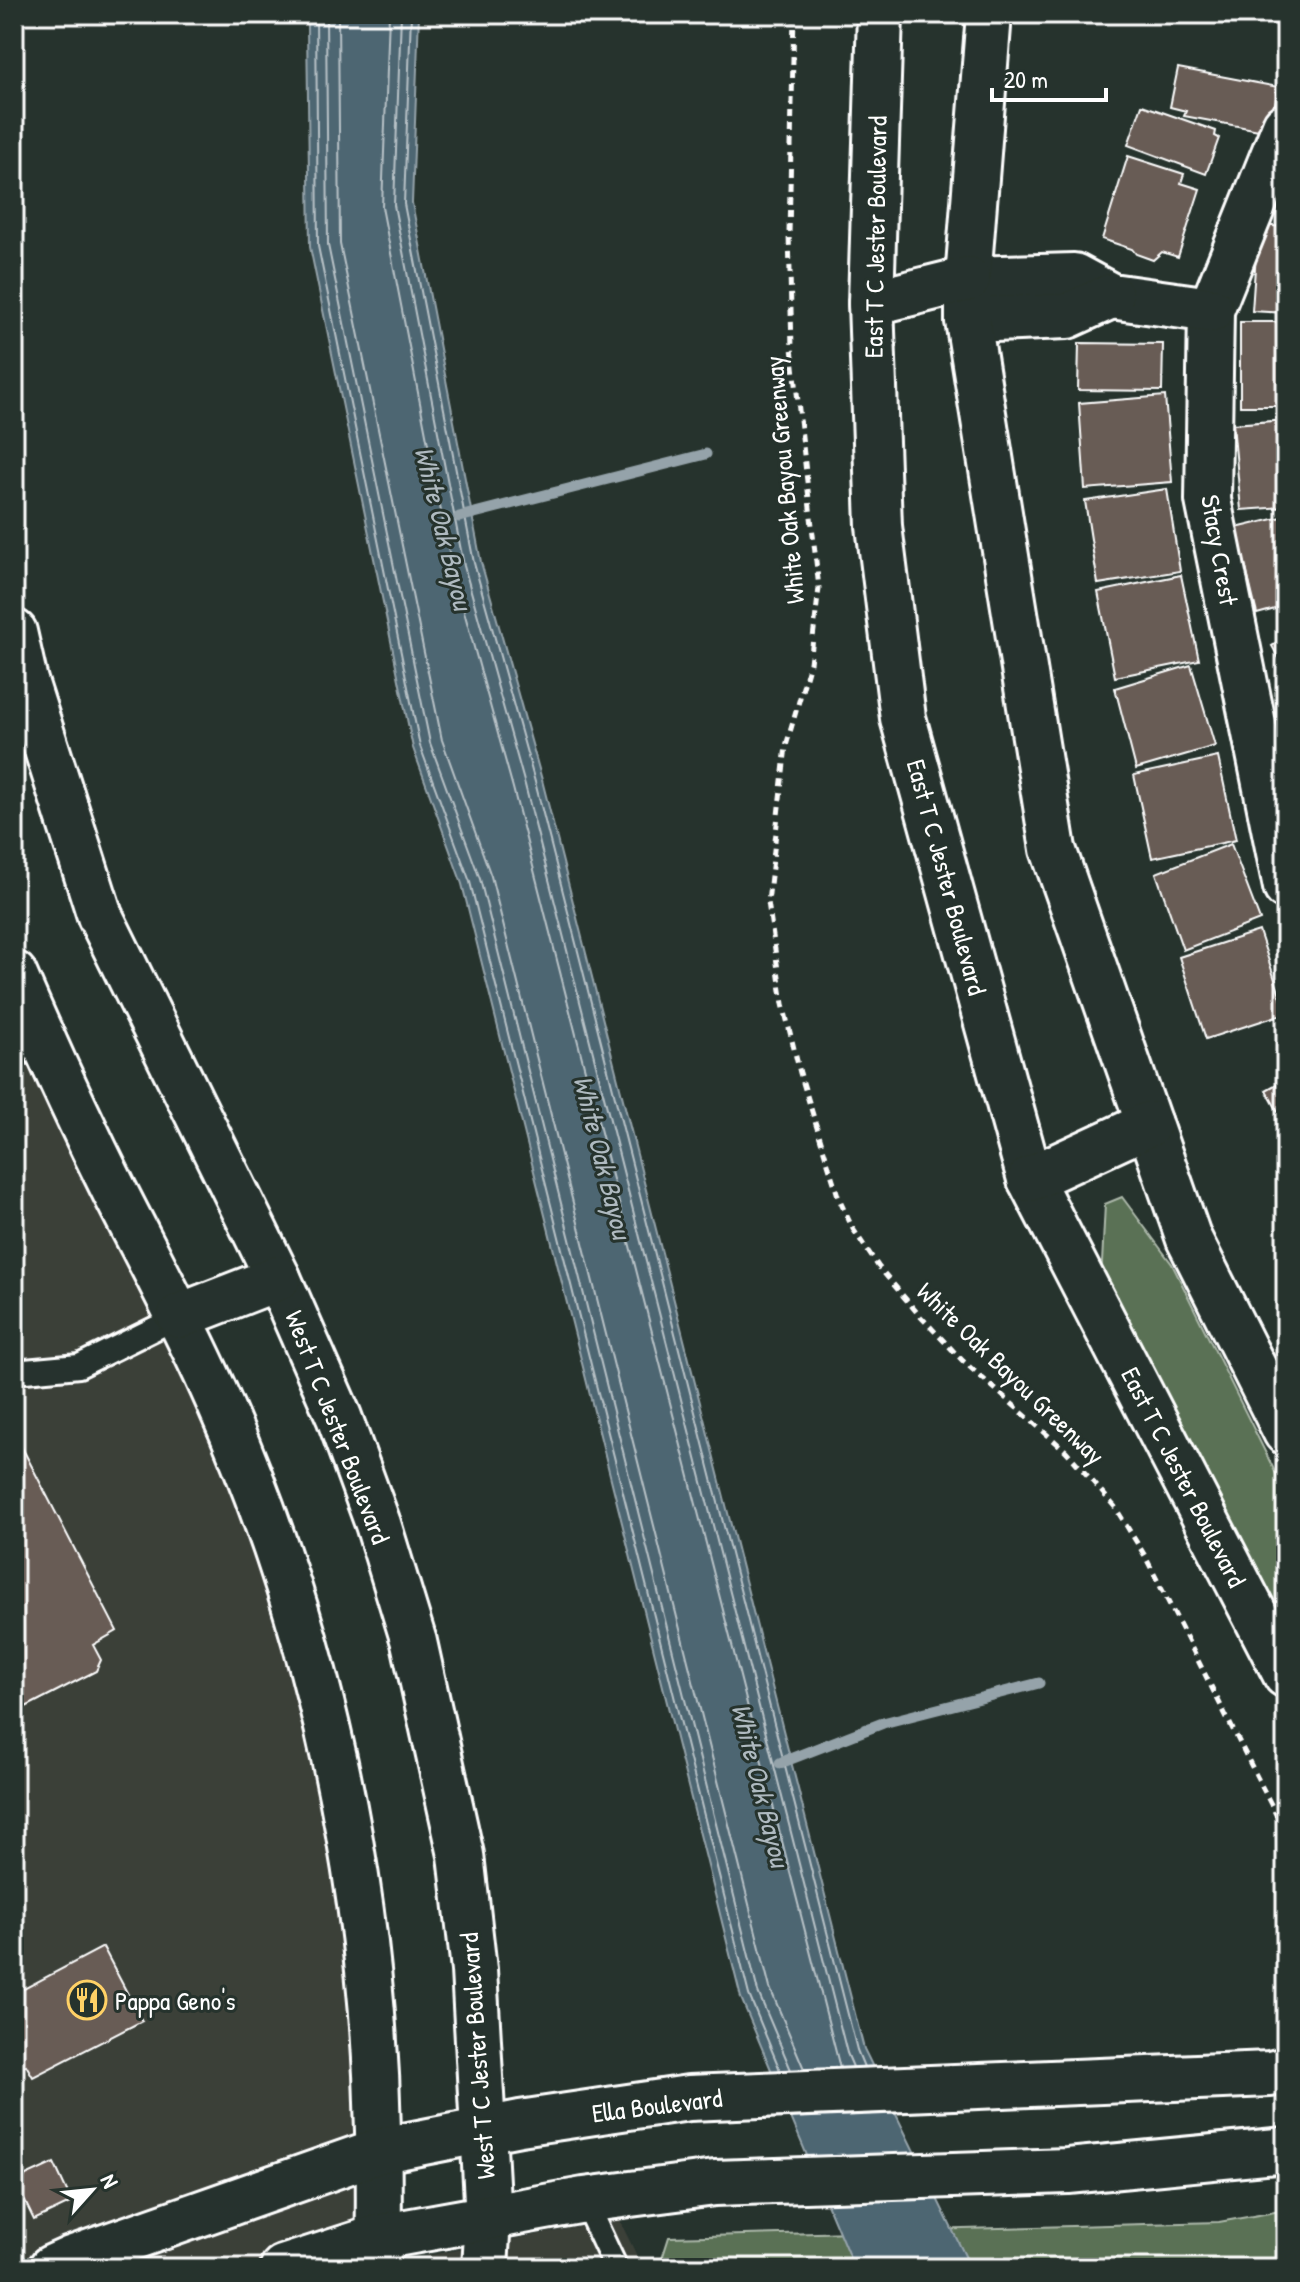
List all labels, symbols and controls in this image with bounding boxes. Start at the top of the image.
scale bar [992,52,1106,102]
text: 20 m [1004,63,1048,95]
street label: East T C Jester Boulevard [855,116,895,358]
street label: White Oak Bayou Greenway [756,355,812,605]
water label: White Oak Bayou [405,443,483,616]
street label: Stacy Crest [1193,492,1247,609]
street label: East T C Jester Boulevard [899,755,995,999]
water label: White Oak Bayou [564,1072,642,1245]
street label: White Oak Bayou Greenway [909,1274,1113,1472]
street label: West T C Jester Boulevard [277,1305,399,1549]
street label: East T C Jester Boulevard [1113,1361,1255,1593]
water label: White Oak Bayou [722,1700,800,1873]
street label: West T C Jester Boulevard [451,1932,503,2180]
restaurant icon: Pappa Geno's [66,1979,108,2021]
place label: Pappa Geno's [115,1983,235,2018]
street label: Ella Boulevard [590,2080,724,2130]
north arrow [52,2150,132,2230]
text: N [94,2169,126,2193]

